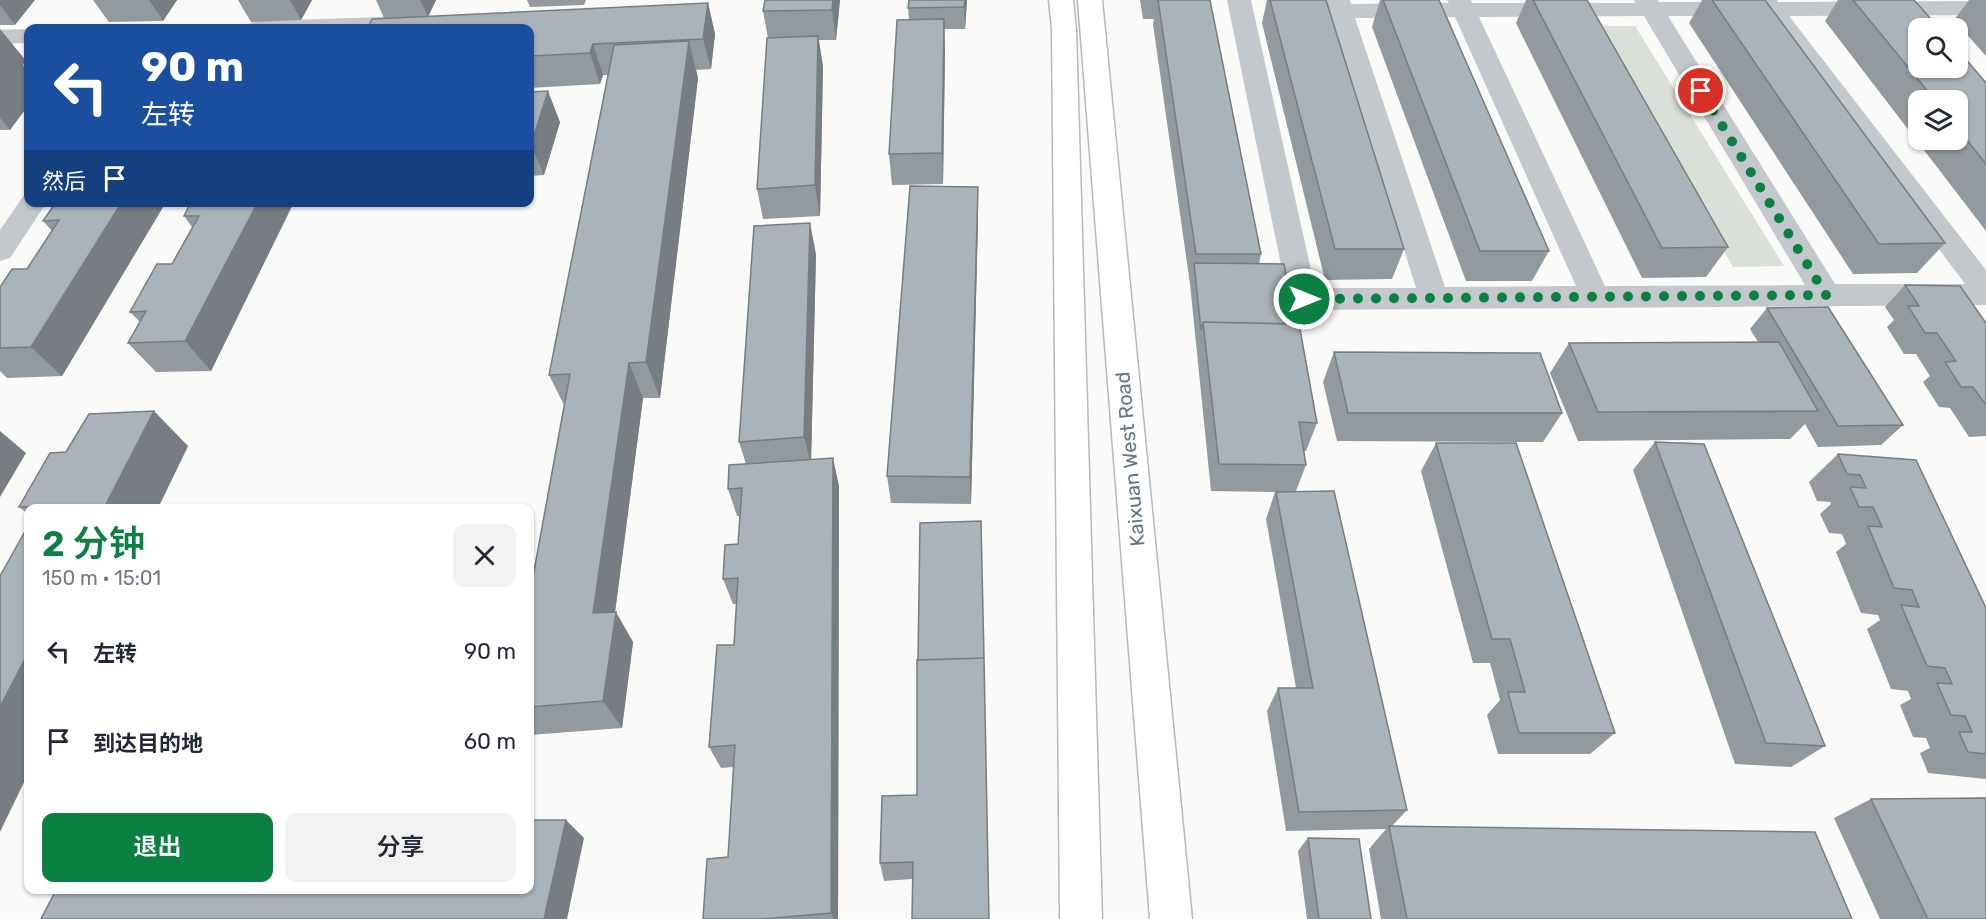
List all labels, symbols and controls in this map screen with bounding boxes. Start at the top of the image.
map controls [1908,18,1968,150]
button: search [1908,18,1968,78]
text: 90 m [141,42,244,92]
icon: left [42,48,120,126]
pin [1675,65,1726,116]
icon: arrive [1684,74,1717,107]
button: layers [1908,90,1968,150]
text: 左转 [141,99,195,131]
icon: arrive [98,162,131,195]
text: 然后 [42,168,86,195]
position arrow [1272,267,1336,331]
street label: Kaixuan West Road [1110,371,1150,547]
text: 2 分钟 [42,522,145,565]
button: close [453,524,516,587]
text: 150 m · 15:01 [42,566,161,590]
icon: left [42,635,75,668]
text: 90 m [464,638,516,665]
text: 左转 [93,640,137,667]
icon: arrive [42,725,75,758]
text: 60 m [464,728,516,755]
text: 到达目的地 [93,730,203,757]
button: 退出 [42,813,273,882]
button: 分享 [285,813,516,882]

